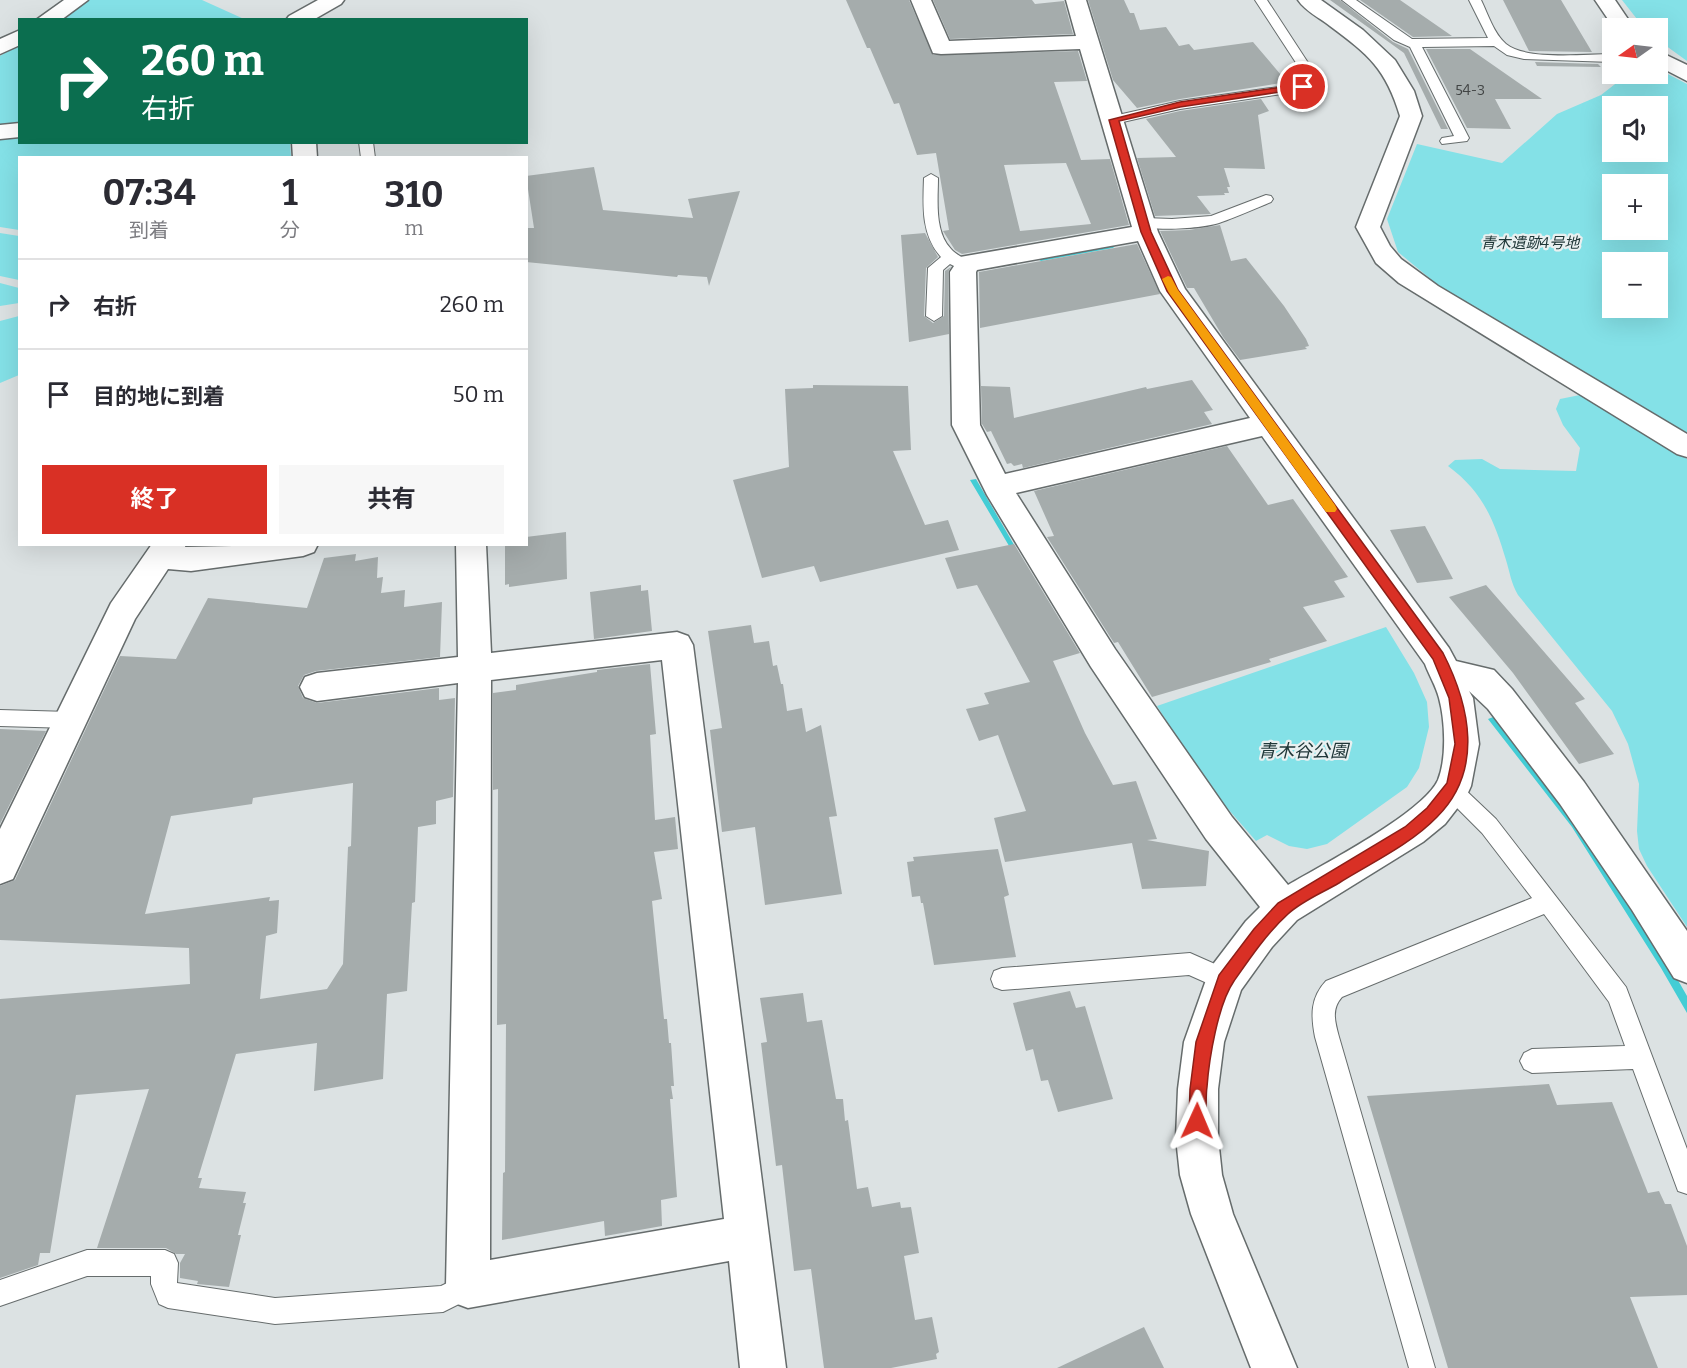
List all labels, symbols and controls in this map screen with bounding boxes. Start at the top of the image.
north arrow [1602,18,1668,84]
map controls [1602,18,1668,318]
text: 260 m [141,36,264,86]
icon: right [42,42,120,120]
pin [1277,61,1328,112]
icon: arrive [1286,70,1319,103]
house number: 54-3 [1455,82,1485,99]
text: 右折 [141,93,195,125]
button: sound [1602,96,1668,162]
text: 07:34 [102,171,196,215]
text: 1 [282,171,298,215]
text: 310 [384,173,444,217]
button: + [1602,174,1668,240]
text: m [404,216,424,240]
text: 到着 [129,218,169,242]
text: 分 [280,218,300,242]
park label: 青木遺跡4号地 [1481,234,1581,252]
button: − [1602,252,1668,318]
icon: right [42,288,75,321]
text: 260 m [440,291,504,318]
text: 右折 [93,293,137,320]
icon: arrive [42,378,75,411]
text: 50 m [453,381,504,408]
text: 目的地に到着 [93,383,225,410]
button: 終了 [42,465,267,534]
button: 共有 [279,465,504,534]
park label: 青木谷公園 [1258,740,1351,762]
position arrow [1165,1089,1229,1153]

